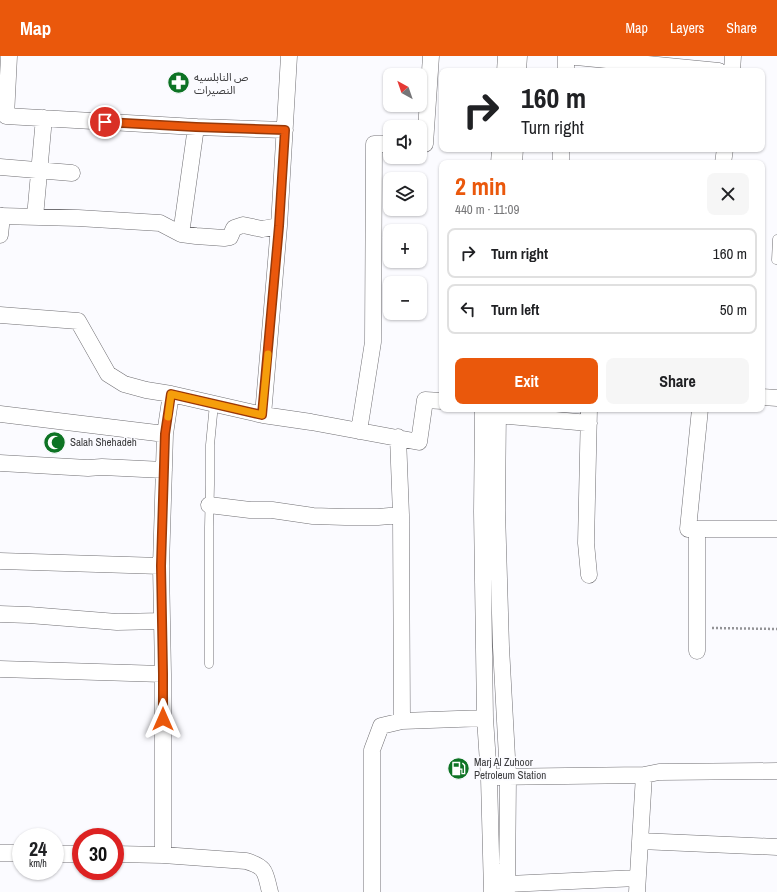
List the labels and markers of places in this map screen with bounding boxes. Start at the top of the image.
pharmacy icon: ص النابلسيه النصيرات [166,70,192,96]
place label: ص النابلسيه النصيرات [194,70,248,97]
pin [88,105,122,139]
mosque icon: Salah Shehadeh [41,429,67,455]
place label: Salah Shehadeh [70,435,137,449]
fuel station icon: Marj Al Zuhoor Petroleum Station [445,755,471,781]
place label: Marj Al Zuhoor Petroleum Station [474,755,546,782]

